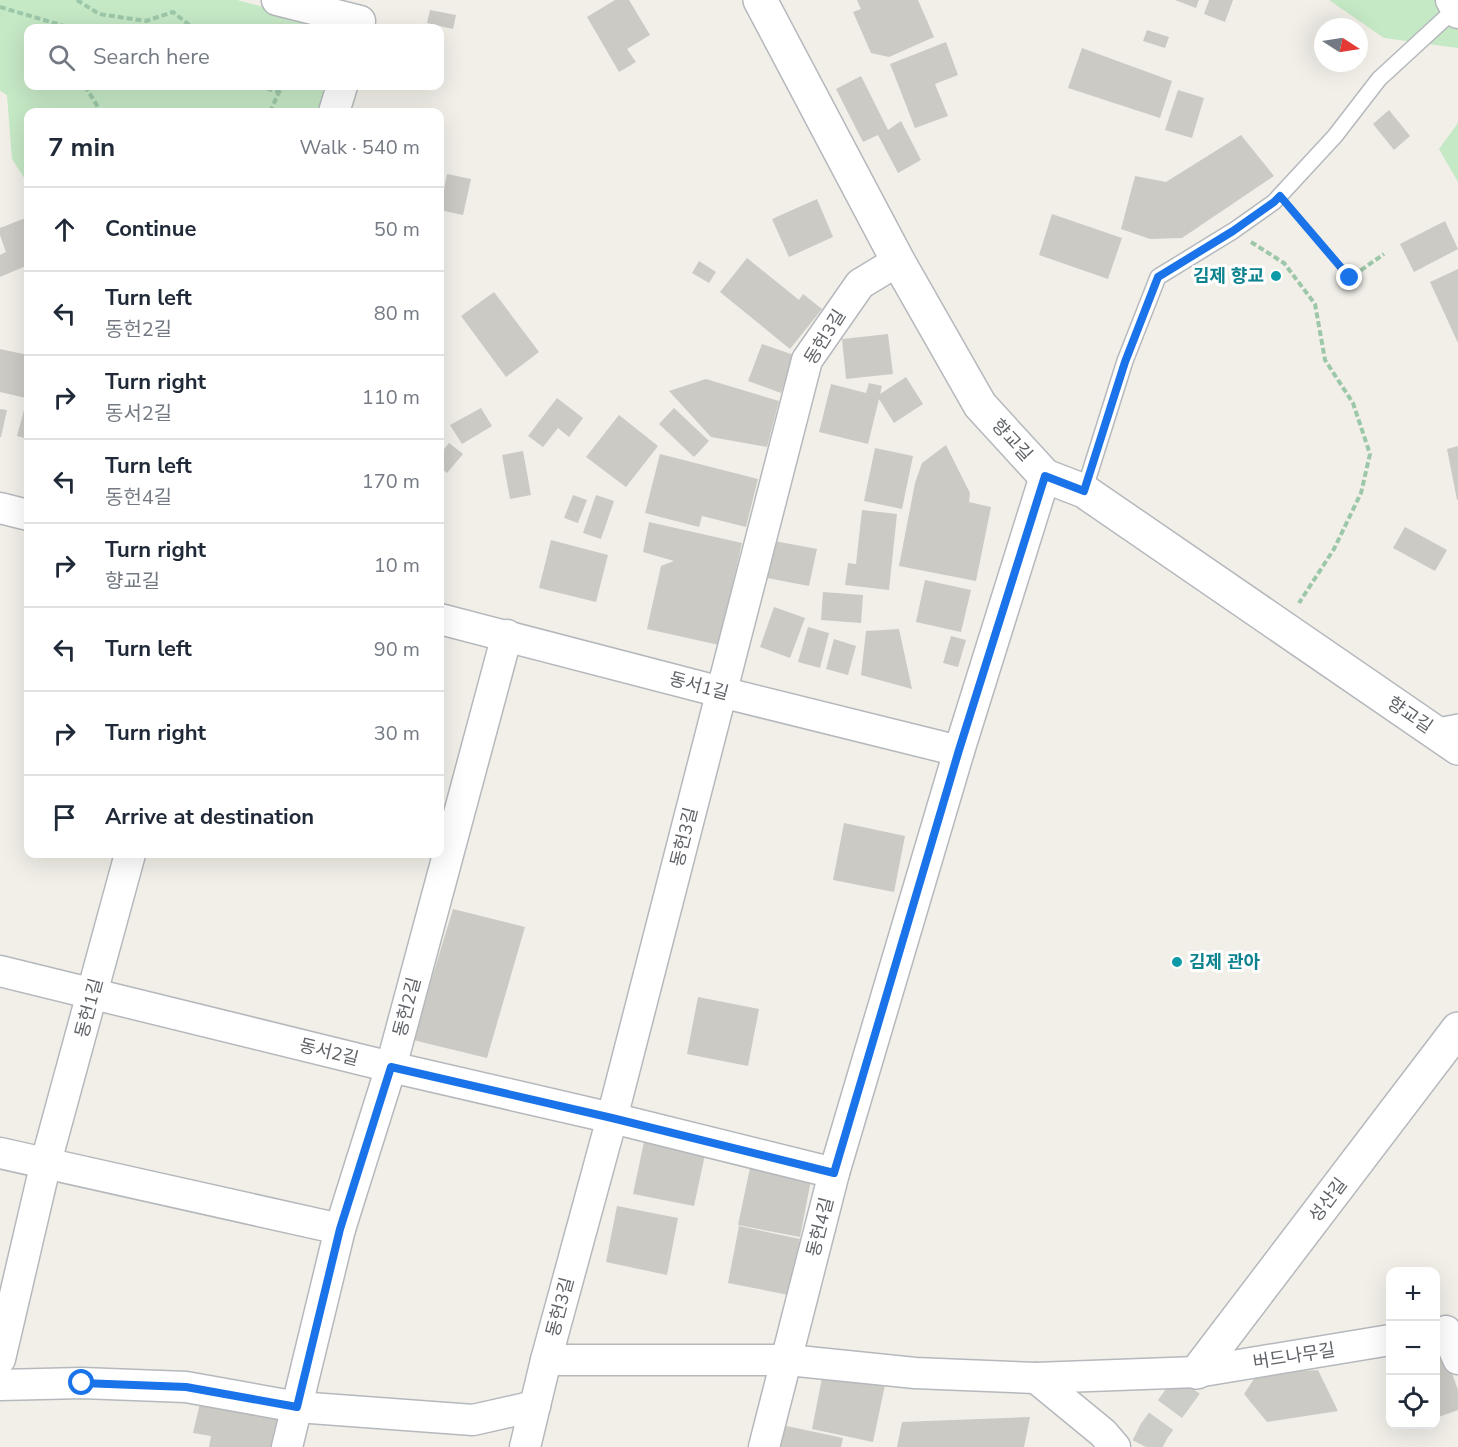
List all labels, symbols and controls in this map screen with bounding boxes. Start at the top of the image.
north arrow [1314,18,1368,72]
search box [24,24,444,90]
icon: search [45,41,78,74]
text: Search here [93,42,210,72]
text: 7 min [48,130,115,165]
text: Walk · 540 m [300,134,420,161]
icon: ahead [48,213,81,246]
text: Continue [105,214,196,244]
text: 50 m [374,216,420,243]
place label: 김제 향교 [1193,264,1264,288]
route end [1336,264,1362,290]
marker: 김제 향교 [1269,269,1283,283]
text: Turn left [105,283,192,313]
icon: left [48,297,81,330]
text: 80 m [374,300,420,327]
street label: 동헌3길 [799,305,851,369]
text: 동헌2길 [105,316,172,343]
text: Turn right [105,367,206,397]
icon: right [48,381,81,414]
text: 110 m [362,384,420,411]
text: 동서2길 [105,400,172,427]
street label: 향교길 [986,414,1038,466]
text: Turn left [105,451,192,481]
icon: left [48,465,81,498]
text: 170 m [362,468,420,495]
text: 동헌4길 [105,484,172,511]
text: Turn right [105,535,206,565]
icon: right [48,549,81,582]
text: 10 m [374,552,420,579]
text: 향교길 [105,568,160,595]
icon: left [48,633,81,666]
text: Turn left [105,634,192,664]
text: 90 m [374,636,420,663]
street label: 동서1길 [667,667,731,705]
street label: 향교길 [1383,691,1437,739]
icon: right [48,717,81,750]
text: Turn right [105,718,206,748]
text: 30 m [374,720,420,747]
icon: arrive [48,801,81,834]
text: Arrive at destination [105,802,314,832]
street label: 동헌3길 [665,805,703,869]
place label: 김제 관아 [1189,950,1261,974]
marker: 김제 관아 [1170,955,1184,969]
street label: 동헌2길 [388,975,426,1039]
street label: 동헌1길 [70,976,108,1040]
street label: 동서2길 [297,1033,361,1071]
street label: 성산길 [1303,1173,1353,1227]
street label: 동헌4길 [801,1195,839,1259]
map controls [1386,1267,1440,1429]
button: + [1386,1267,1440,1321]
street label: 동헌3길 [541,1275,579,1339]
button: − [1386,1321,1440,1375]
street label: 버드나무길 [1251,1338,1337,1374]
route start [68,1369,94,1395]
button: locate [1386,1375,1440,1429]

